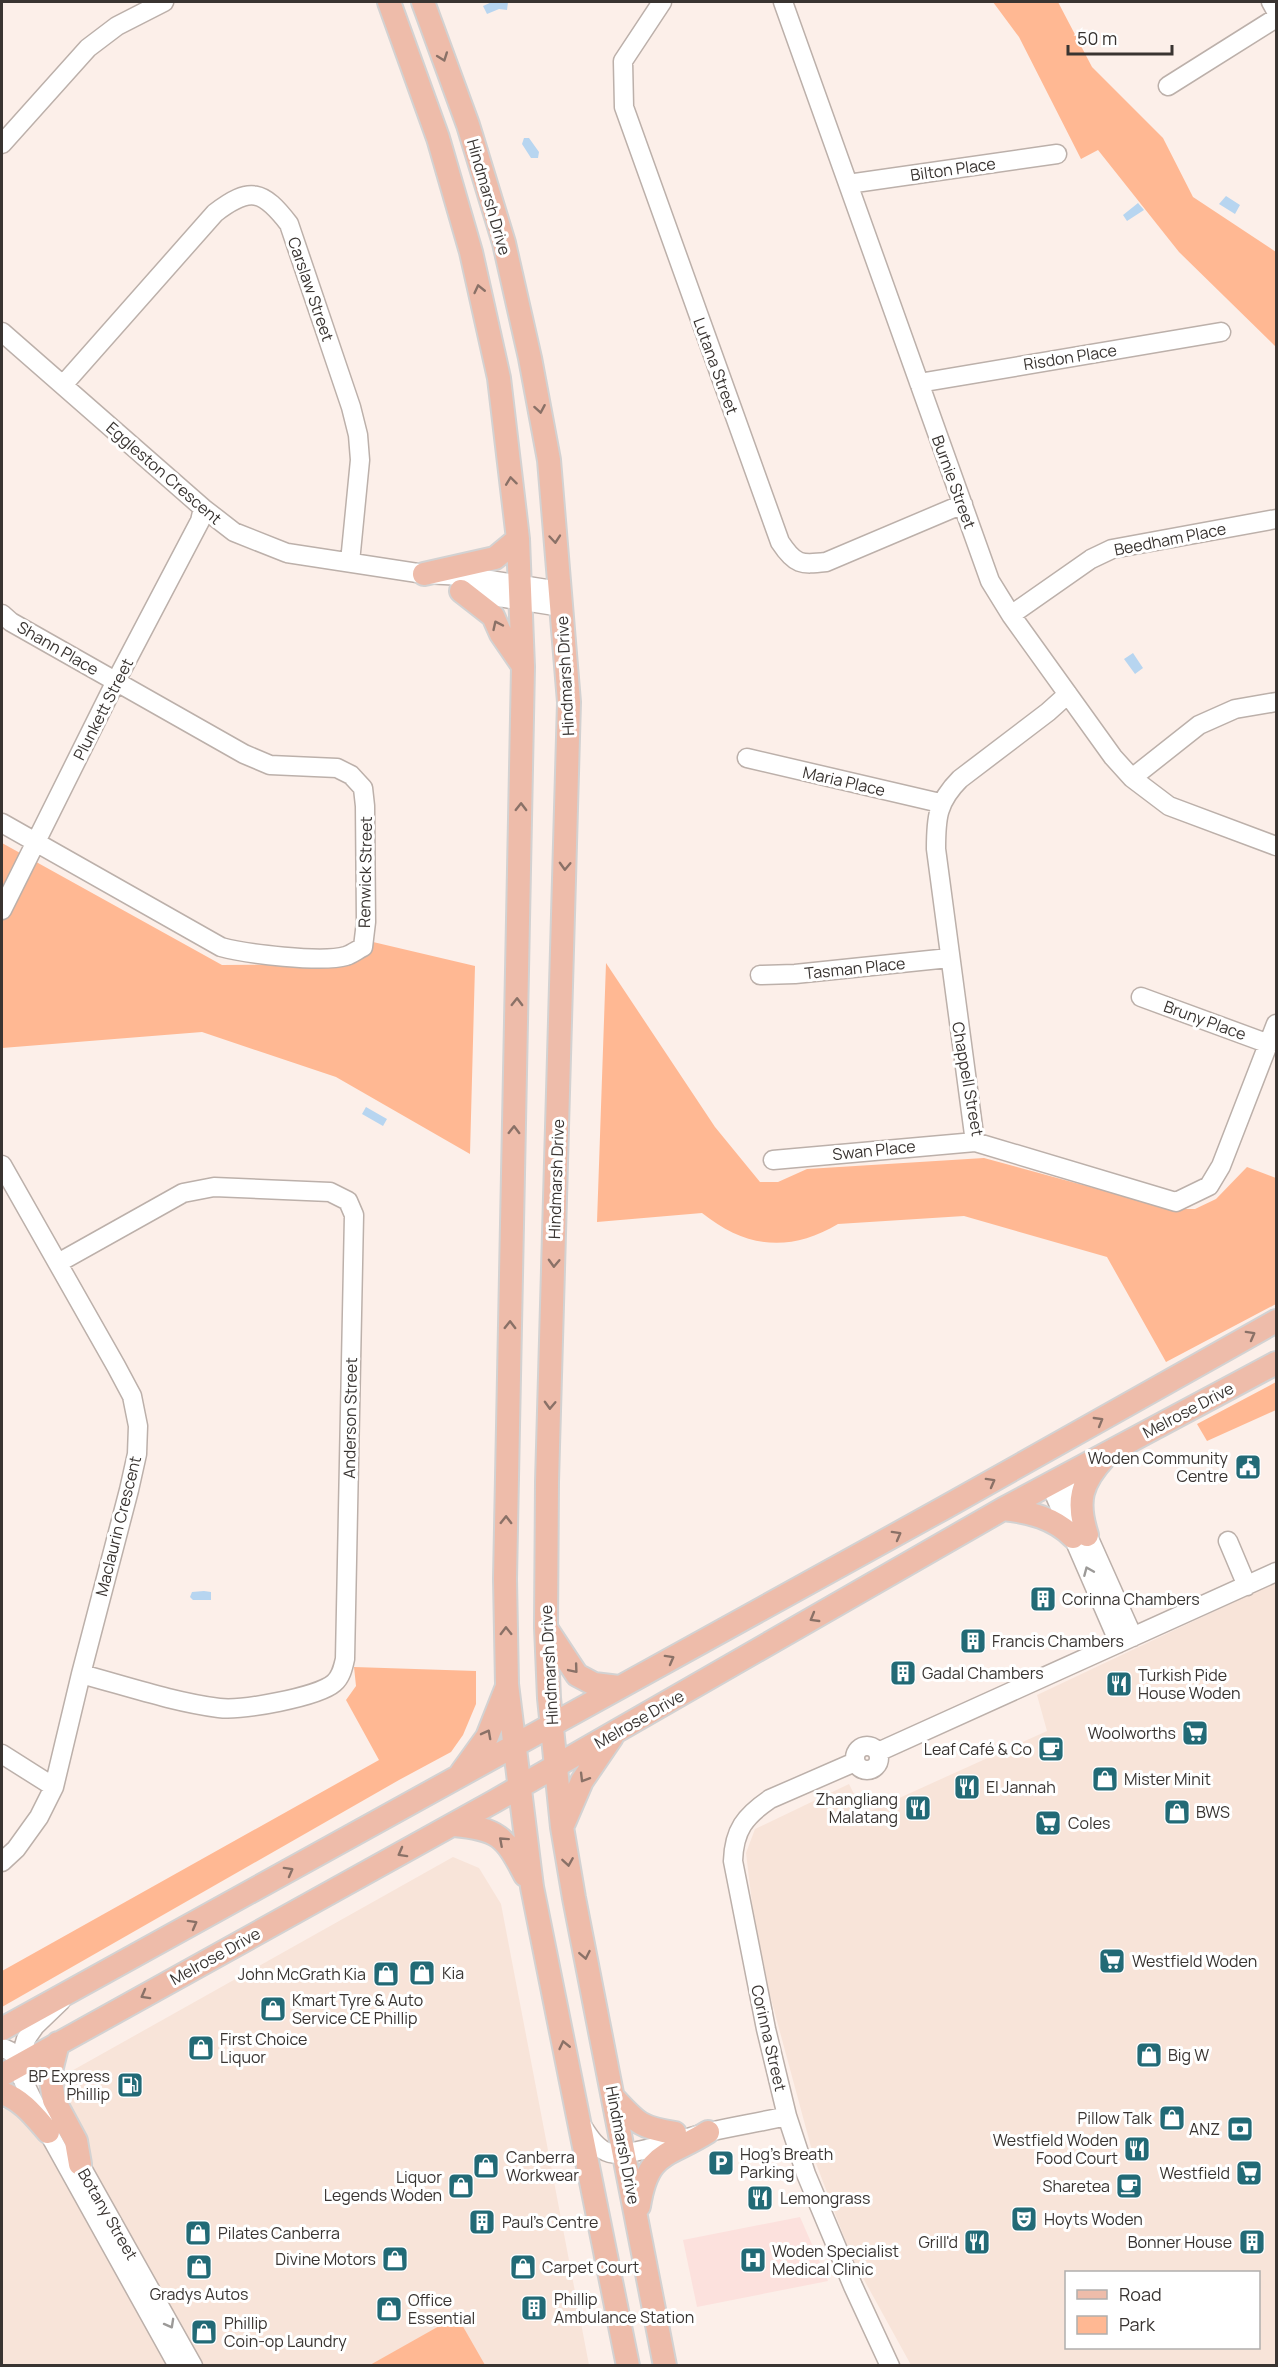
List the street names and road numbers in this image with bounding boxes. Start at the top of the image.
street label: Hindmarsh Drive [462,136,516,258]
street label: Bilton Place [909,152,997,186]
street label: Carslaw Street [283,234,339,344]
street label: Lutana Street [688,315,744,417]
street label: Risdon Place [1022,339,1118,375]
street label: Eggleston Crescent [102,417,226,529]
street label: Burnie Street [927,432,981,532]
street label: Beedham Place [1112,517,1228,561]
street label: Hindmarsh Drive [551,615,579,737]
street label: Shann Place [13,616,103,680]
street label: Plunkett Street [68,654,138,764]
street label: Maria Place [801,761,887,801]
street label: Renwick Street [353,816,377,928]
street label: Tasman Place [804,952,906,984]
street label: Bruny Place [1161,995,1249,1045]
street label: Chappell Street [947,1020,989,1138]
street label: Hindmarsh Drive [543,1119,569,1239]
street label: Swan Place [831,1135,917,1165]
street label: Anderson Street [338,1357,362,1479]
street label: Melrose Drive [1139,1377,1237,1443]
street label: Maclaurin Crescent [90,1454,146,1598]
street label: Hindmarsh Drive [535,1604,563,1726]
street label: Melrose Drive [590,1685,688,1753]
street label: Melrose Drive [166,1922,264,1990]
street label: Corinna Street [746,1983,792,2093]
street label: Hindmarsh Drive [601,2084,645,2206]
street label: Botany Street [73,2164,143,2264]

